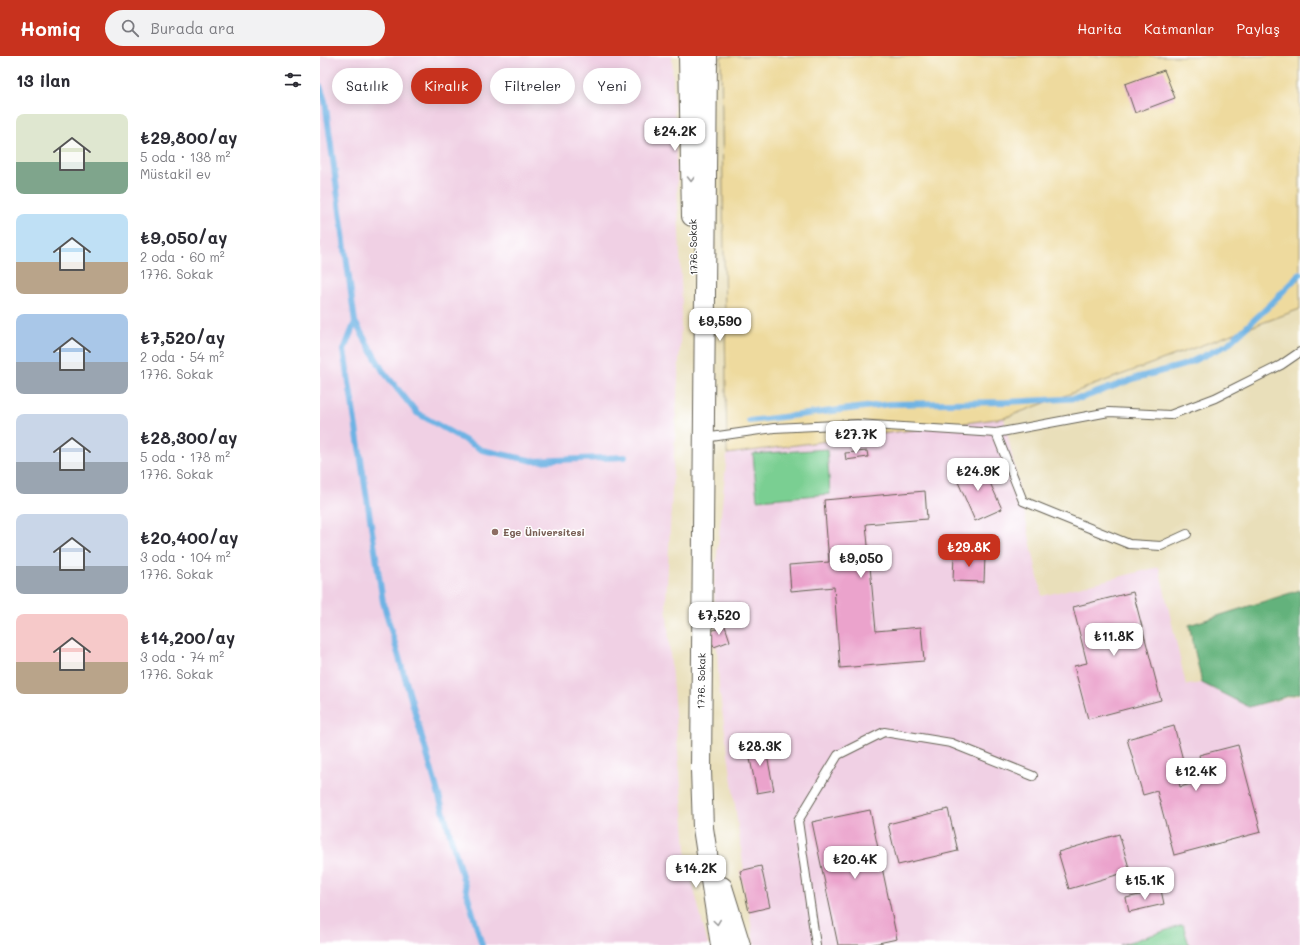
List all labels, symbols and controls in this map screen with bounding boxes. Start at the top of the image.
search box [105,10,385,46]
text: Homiq [20,16,81,41]
icon: search [119,17,141,39]
text: Burada ara [151,18,235,38]
text: Harita [1077,19,1122,38]
text: Katmanlar [1144,19,1214,38]
text: Paylaş [1236,19,1280,38]
chip: Satılık [332,68,403,104]
chip: Kiralık [411,68,482,104]
chip: Filtreler [490,68,575,104]
chip: Yeni [583,68,641,104]
text: 13 ilan [16,69,70,91]
icon: filters [282,69,304,91]
pin: ₺24.2K [642,118,708,152]
text: ₺24.2K [653,122,697,139]
text: ₺29,800/ay [140,126,238,148]
icon: home [48,130,96,178]
text: 5 oda · 138 m² [140,148,231,165]
text: Müstakil ev [140,165,211,182]
one-way arrow [687,176,696,182]
street label: 1776. Sokak [686,219,700,275]
text: ₺9,050/ay [140,226,227,248]
icon: home [48,230,96,278]
text: 2 oda · 60 m² [140,248,225,265]
text: 1776. Sokak [140,265,213,282]
pin: ₺9,590 [687,308,753,342]
text: ₺9,590 [698,312,742,329]
text: ₺7,520/ay [140,326,225,348]
icon: home [48,330,96,378]
text: 2 oda · 54 m² [140,348,224,365]
text: 1776. Sokak [140,365,213,382]
pin: ₺27.7K [823,421,889,455]
text: ₺27.7K [835,425,877,442]
text: ₺28,300/ay [140,426,238,448]
icon: home [48,430,96,478]
text: 5 oda · 178 m² [140,448,230,465]
pin: ₺24.9K [945,458,1011,492]
text: ₺24.9K [956,462,1000,479]
text: 1776. Sokak [140,465,213,482]
place label: Ege Üniversitesi [503,525,585,539]
text: ₺20,400/ay [140,526,239,548]
marker: Ege Üniversitesi [490,527,500,537]
icon: home [48,530,96,578]
pin: ₺29.8K [936,534,1002,568]
text: ₺29.8K [947,538,991,555]
pin: ₺9,050 [828,545,894,579]
text: 3 oda · 104 m² [140,548,231,565]
text: ₺9,050 [839,549,883,566]
text: 1776. Sokak [140,565,213,582]
pin: ₺7,520 [686,602,752,636]
text: ₺7,520 [698,606,740,623]
pin: ₺11.8K [1081,623,1147,657]
text: ₺14,200/ay [140,626,235,648]
text: ₺11.8K [1094,627,1134,644]
icon: home [48,630,96,678]
text: 3 oda · 74 m² [140,648,224,665]
street label: 1776. Sokak [694,653,708,709]
text: 1776. Sokak [140,665,213,682]
pin: ₺28.3K [727,733,793,767]
text: ₺28.3K [738,737,782,754]
pin: ₺12.4K [1163,758,1229,792]
text: ₺12.4K [1175,762,1217,779]
pin: ₺20.4K [822,846,888,880]
text: ₺20.4K [833,850,877,867]
pin: ₺14.2K [663,855,729,889]
text: ₺14.2K [675,859,717,876]
pin: ₺15.1K [1112,867,1178,901]
text: ₺15.1K [1125,871,1165,888]
one-way arrow [712,919,721,925]

